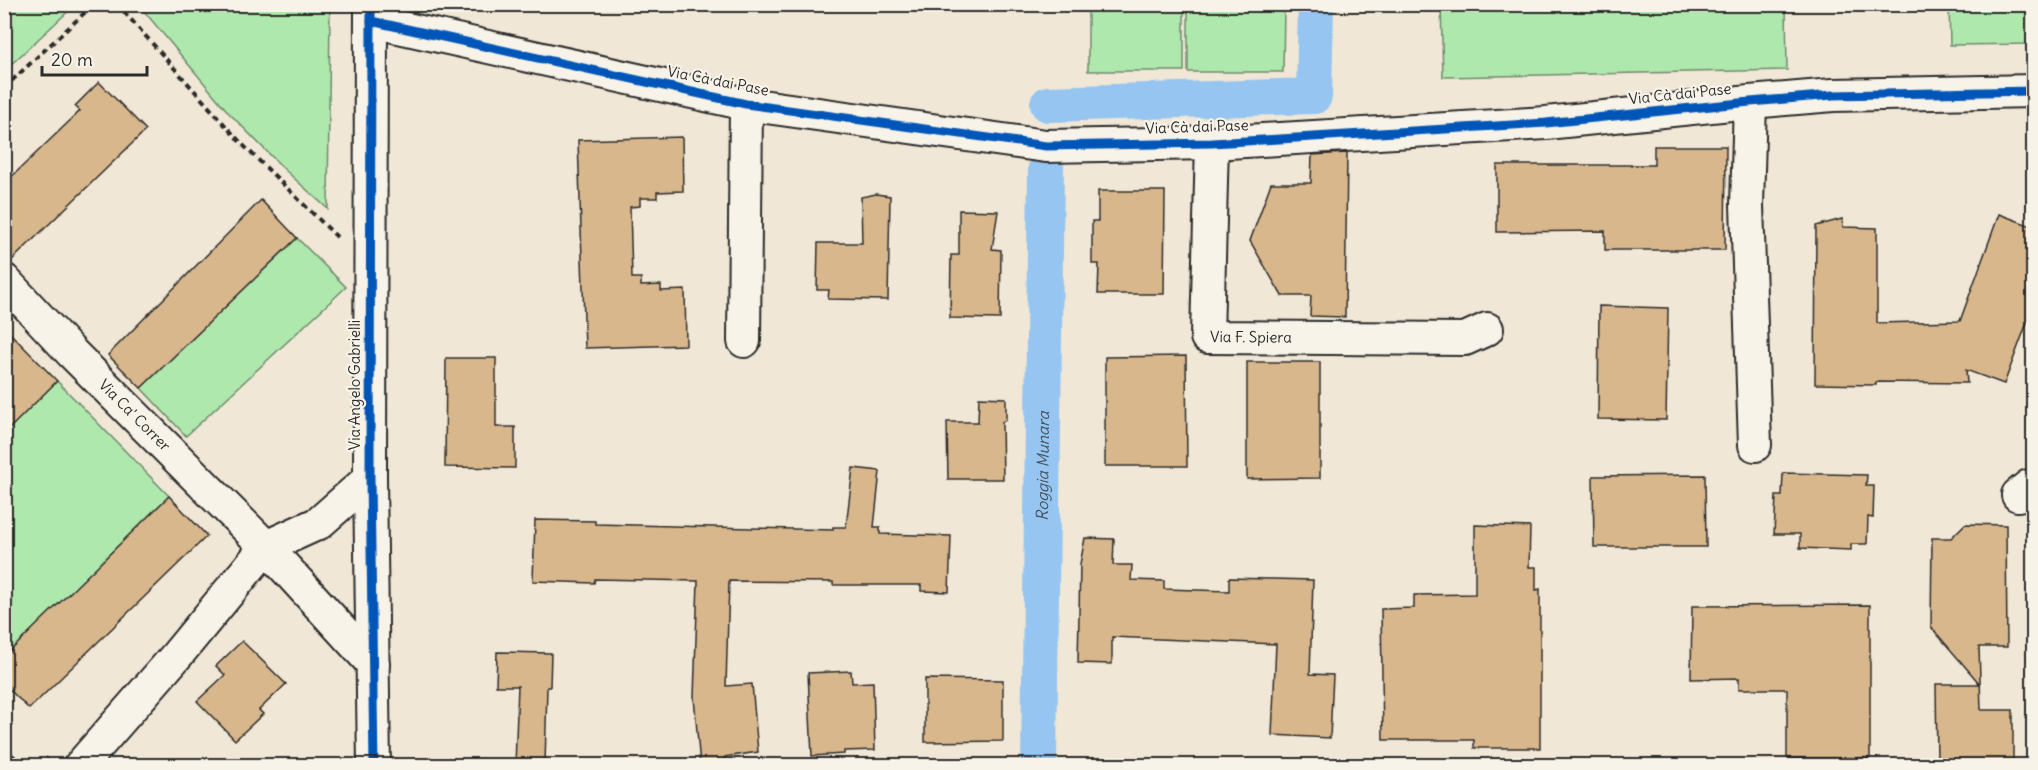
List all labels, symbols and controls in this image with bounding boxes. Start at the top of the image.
scale bar [42,39,147,77]
text: 20 m [51,48,93,71]
street label: Via Cà dai Pase [666,61,771,100]
street label: Via Cà dai Pase [1628,79,1732,108]
street label: Via Cà dai Pase [1145,115,1249,138]
street label: Via Angelo Gabrielli [345,320,364,450]
street label: Via F. Spiera [1210,327,1292,347]
street label: Via Ca' Correr [95,375,175,455]
water label: Roggia Munara [1032,410,1053,521]

